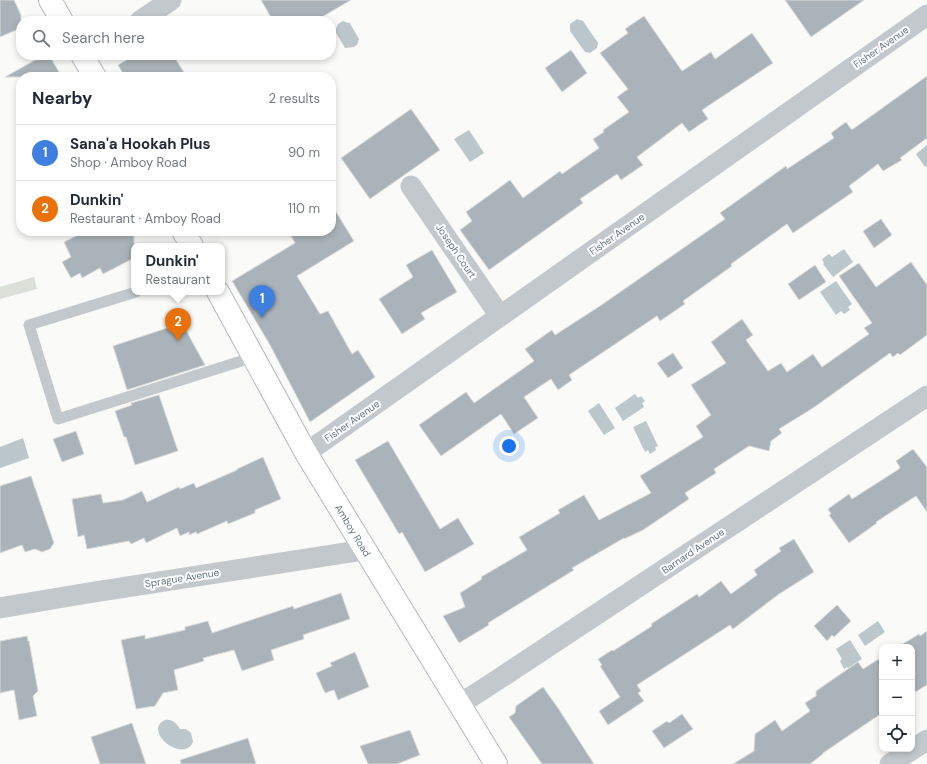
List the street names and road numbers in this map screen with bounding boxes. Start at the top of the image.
street label: Fisher Avenue [851,23,911,71]
street label: Fisher Avenue [587,210,647,258]
street label: Joseph Court [433,221,479,281]
street label: Fisher Avenue [322,397,382,445]
street label: Amboy Road [332,502,374,559]
street label: Barnard Avenue [659,525,727,577]
street label: Sprague Avenue [144,566,220,590]

